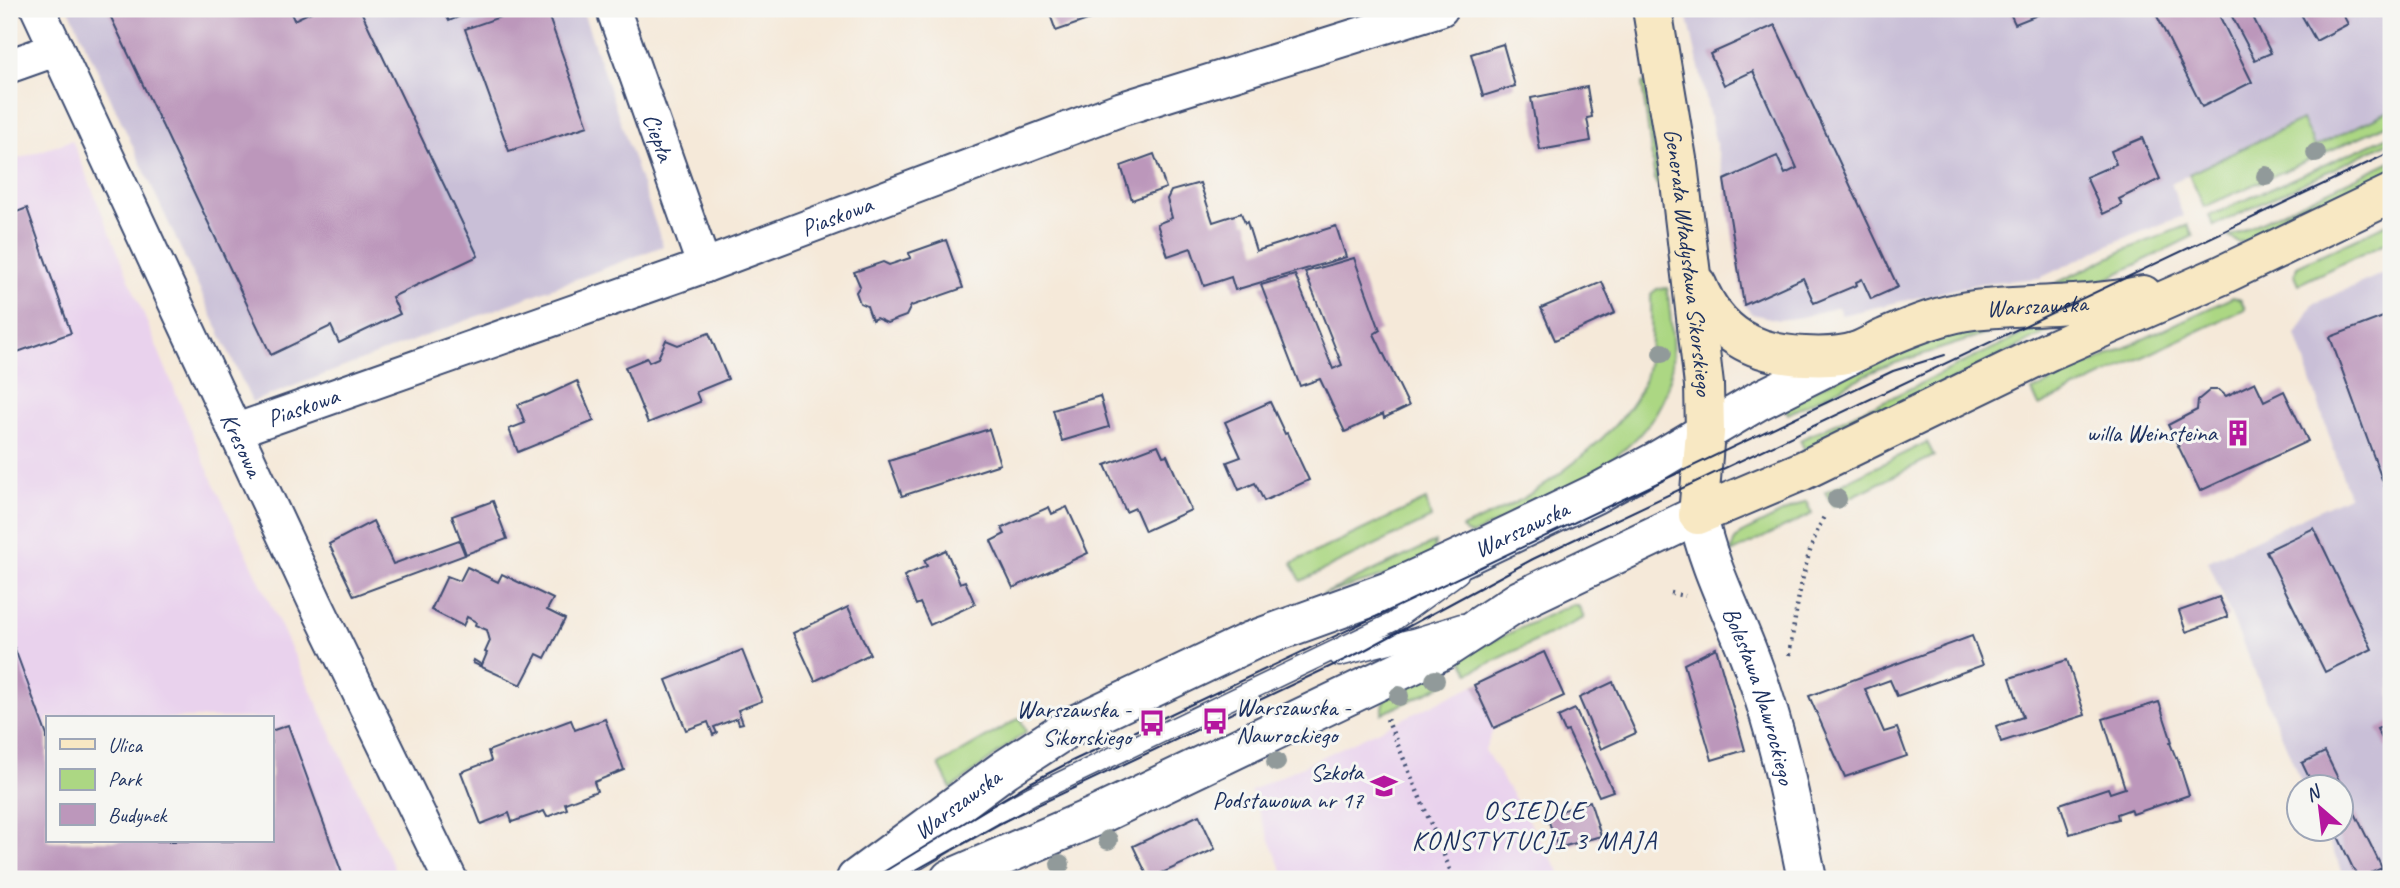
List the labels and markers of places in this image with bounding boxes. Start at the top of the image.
place label: willa Weinsteina [2086,418,2218,448]
building icon: willa Weinsteina [2223,418,2253,448]
place label: Warszawska - Nawrockiego [1236,692,1352,750]
place label: Warszawska - Sikorskiego [1016,694,1134,752]
bus stop icon: Warszawska - Nawrockiego [1200,706,1230,736]
bus stop icon: Warszawska - Sikorskiego [1137,708,1167,738]
place label: Szkoła Podstawowa nr 17 [1212,757,1365,815]
school or university icon: Szkoła Podstawowa nr 17 [1369,771,1399,801]

